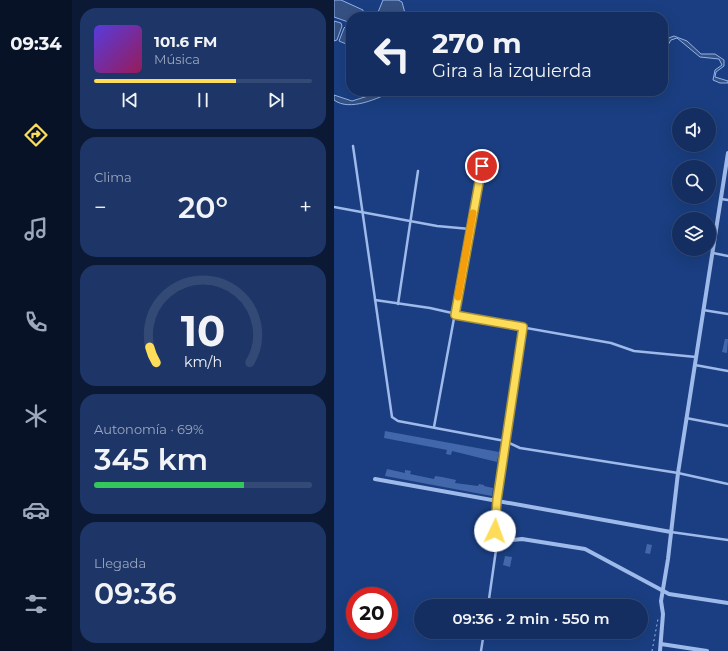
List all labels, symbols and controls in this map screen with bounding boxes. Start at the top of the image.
text: 270 m [432,26,522,60]
icon: left [366,28,418,80]
text: 101.6 FM [154,32,217,51]
text: 09:34 [10,33,62,55]
text: Música [154,51,200,67]
text: Gira a la izquierda [432,60,592,82]
icon: previous [119,89,141,111]
icon: pause [192,89,214,111]
icon: next [265,89,287,111]
map controls [672,108,716,256]
button: sound [672,108,716,152]
icon: directions [22,121,50,149]
pin [465,149,499,183]
icon: arrive [471,155,493,177]
button: search [672,160,716,204]
text: Clima [94,169,132,185]
text: 20° [178,189,228,226]
text: − [94,194,107,221]
text: + [299,194,312,221]
button: layers [672,212,716,256]
icon: music [22,215,50,243]
text: 10 [181,306,225,356]
icon: phone [22,308,50,336]
text: km/h [184,353,222,371]
icon: climate [22,402,50,430]
text: Autonomía · 69% [94,421,204,437]
text: 345 km [94,441,208,478]
icon: car [22,496,50,524]
position arrow [474,510,516,552]
text: Llegada [94,555,146,571]
text: 09:36 [94,575,177,612]
speed limit sign: 20 [346,587,398,639]
icon: filters [22,590,50,618]
text: 09:36 · 2 min · 550 m [452,609,610,628]

